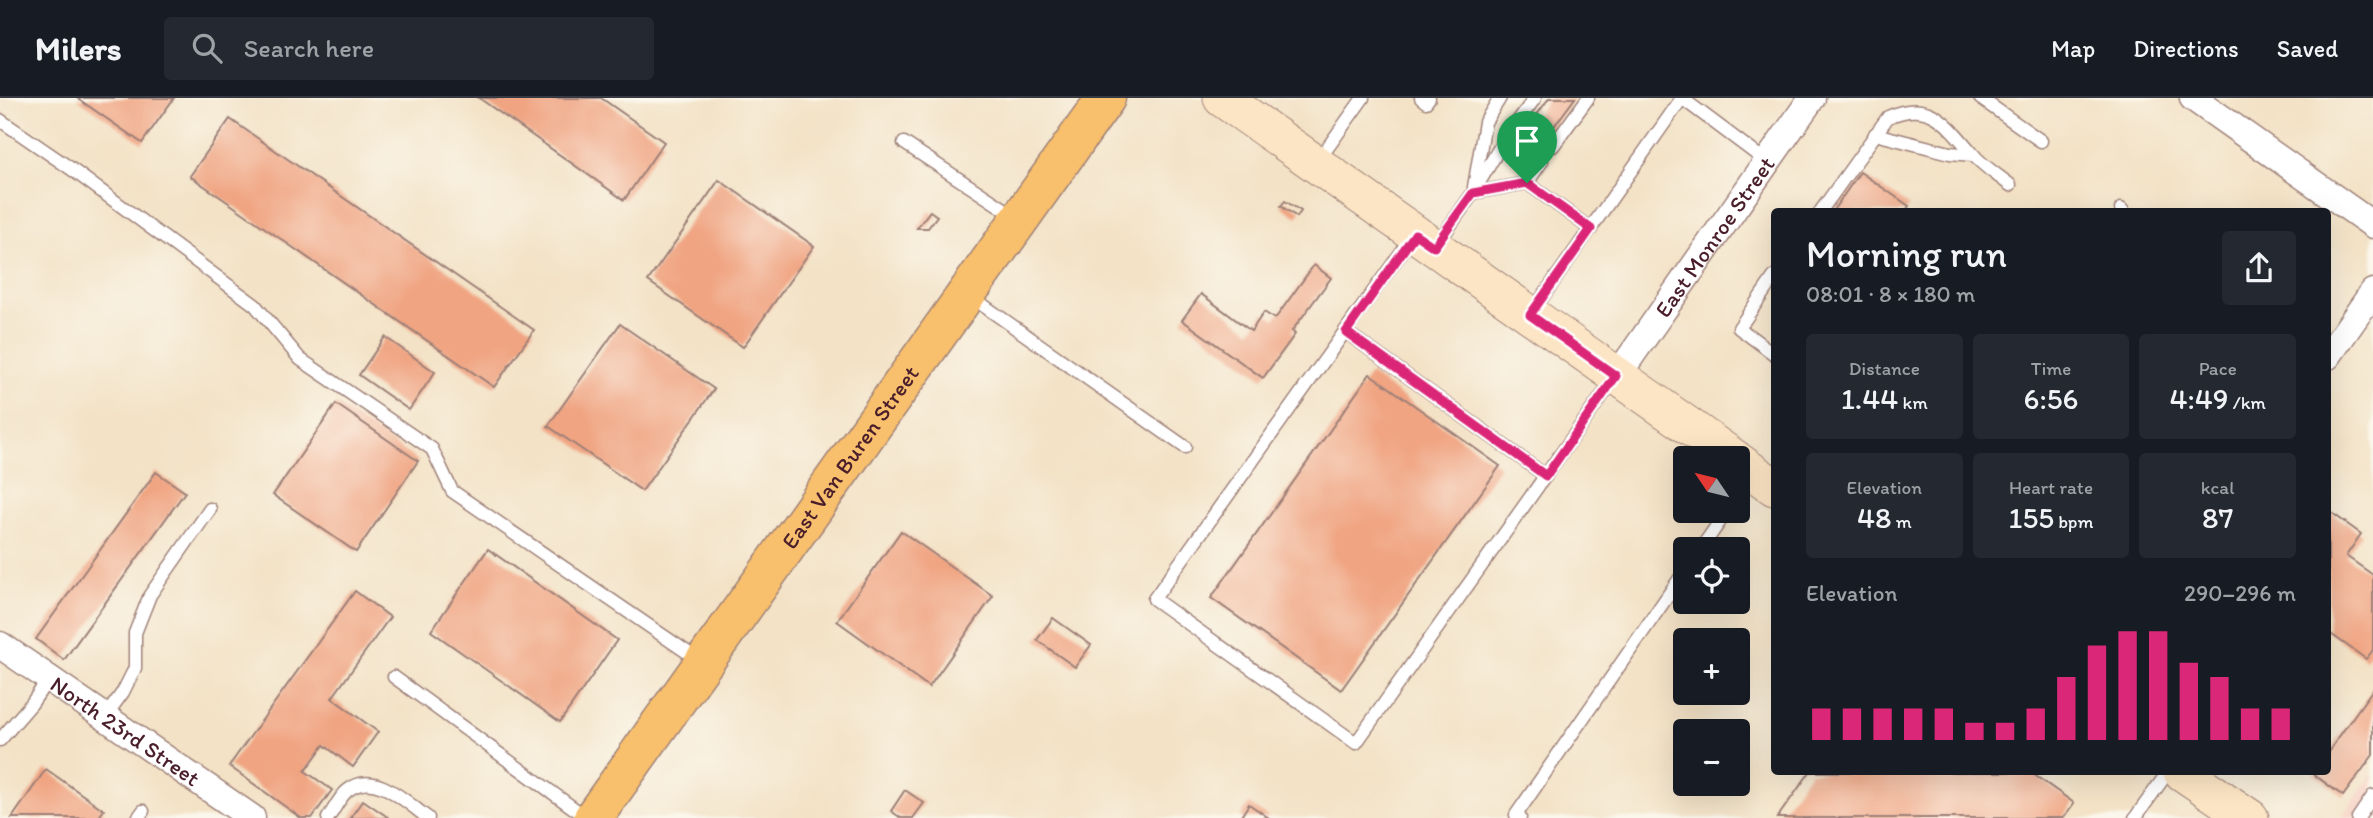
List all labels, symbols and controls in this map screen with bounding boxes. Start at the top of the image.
search box [164,17,654,80]
text: Milers [35,29,122,68]
icon: search [188,29,226,67]
text: Search here [244,32,374,64]
text: Map [2051,34,2095,63]
text: Directions [2133,34,2239,63]
text: Saved [2277,34,2338,63]
pin [1497,111,1557,183]
icon: arrive [1508,122,1546,160]
street label: East Monroe Street [1649,151,1781,323]
text: Morning run [1806,231,2007,277]
button: share [2222,231,2296,305]
text: 08:01 · 8 × 180 m [1806,280,1975,308]
text: Distance [1849,357,1920,380]
text: Time [2031,357,2071,380]
text: Pace [2199,357,2237,380]
street label: East Van Buren Street [775,360,925,554]
text: 1.44 [1841,380,1898,417]
text: 6:56 [2024,380,2078,417]
text: 4:49 [2169,380,2229,417]
text: km [1898,391,1928,414]
text: /km [2229,391,2266,414]
north arrow [1673,446,1750,523]
map controls [1673,446,1750,796]
text: Elevation [1847,476,1922,499]
text: Heart rate [2009,476,2093,499]
text: kcal [2201,476,2235,499]
text: 48 [1857,499,1891,536]
text: 155 [2009,499,2054,536]
text: 87 [2202,499,2233,536]
text: m [1891,510,1912,533]
text: bpm [2054,510,2093,533]
button: locate [1673,537,1750,614]
text: Elevation [1806,579,1897,607]
text: 290–296 m [2184,579,2296,607]
button: + [1673,628,1750,705]
street label: North 23rd Street [45,670,206,792]
button: − [1673,719,1750,796]

